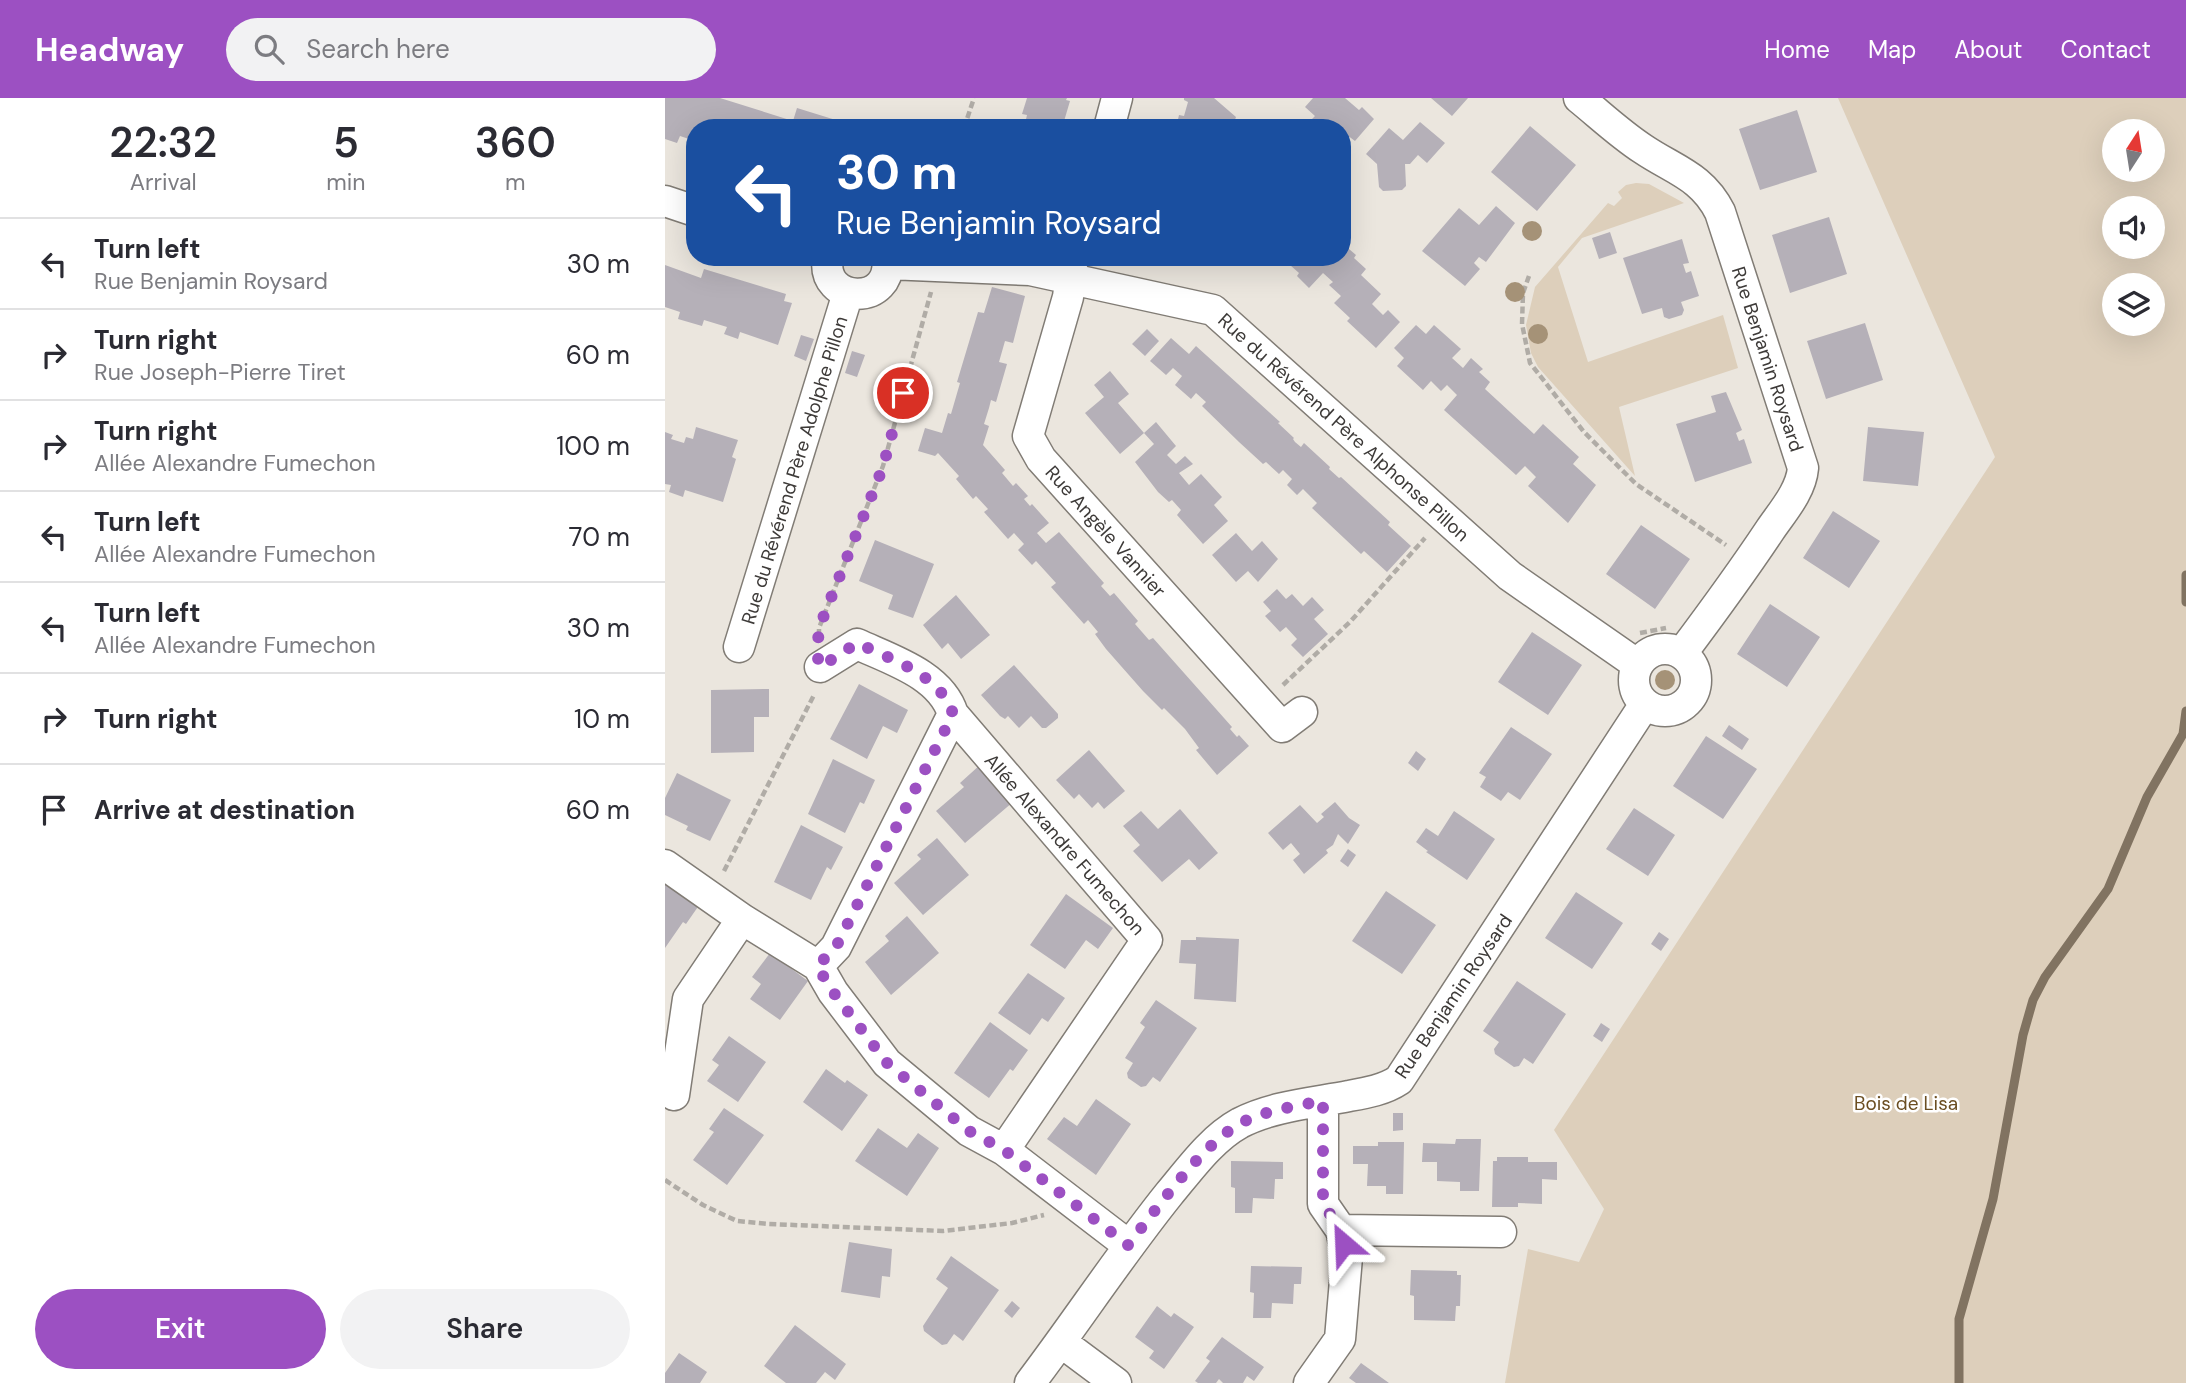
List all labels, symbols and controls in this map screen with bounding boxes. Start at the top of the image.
search box [226,18,716,81]
text: Headway [35,28,184,71]
icon: search [250,30,288,68]
text: Search here [306,32,450,66]
text: Home [1764,34,1830,65]
text: Map [1868,34,1916,65]
text: About [1954,34,2023,65]
text: Contact [2061,34,2151,65]
text: 22:32 [109,115,217,170]
text: 5 [333,115,359,170]
text: 360 [475,115,556,170]
north arrow [2102,119,2165,182]
map controls [2102,119,2165,336]
text: 30 m [836,140,958,204]
icon: left [721,147,812,238]
text: Arrival [130,167,197,197]
text: min [326,167,366,197]
text: m [505,167,526,197]
button: sound [2102,196,2165,259]
text: Rue Benjamin Roysard [836,202,1162,244]
text: Turn left [94,232,201,266]
icon: left [35,245,73,283]
text: 30 m [567,247,630,281]
street label: Rue Benjamin Roysard [1726,263,1809,455]
text: Rue Benjamin Roysard [94,266,328,296]
button: layers [2102,273,2165,336]
street label: Rue du Révérend Père Alphonse Pillon [1213,308,1475,547]
street label: Rue du Révérend Père Adolphe Pillon [736,313,853,627]
text: Turn right [94,323,218,357]
icon: right [35,336,73,374]
text: 60 m [566,338,630,372]
text: Rue Joseph-Pierre Tiret [94,357,346,387]
pin [873,363,933,423]
icon: arrive [884,374,922,412]
text: Turn right [94,414,218,448]
icon: right [35,427,73,465]
text: 100 m [556,429,630,463]
text: Allée Alexandre Fumechon [94,448,376,478]
street label: Rue Angèle Vannier [1040,460,1171,602]
text: Turn left [94,505,201,539]
icon: left [35,518,73,556]
text: 70 m [569,520,630,554]
text: Allée Alexandre Fumechon [94,539,376,569]
text: Turn left [94,596,201,630]
icon: left [35,609,73,647]
text: 30 m [567,611,630,645]
text: Allée Alexandre Fumechon [94,630,376,660]
icon: right [35,700,73,738]
text: Turn right [94,702,218,736]
text: 10 m [574,702,630,736]
street label: Allée Alexandre Fumechon [979,748,1150,940]
icon: arrive [35,791,73,829]
text: Arrive at destination [94,793,355,827]
text: 60 m [566,793,630,827]
street label: Rue Benjamin Roysard [1389,909,1518,1083]
park label: Bois de Lisa [1854,1091,1958,1116]
position arrow [1307,1207,1381,1281]
button: Exit [35,1289,326,1369]
button: Share [340,1289,630,1369]

